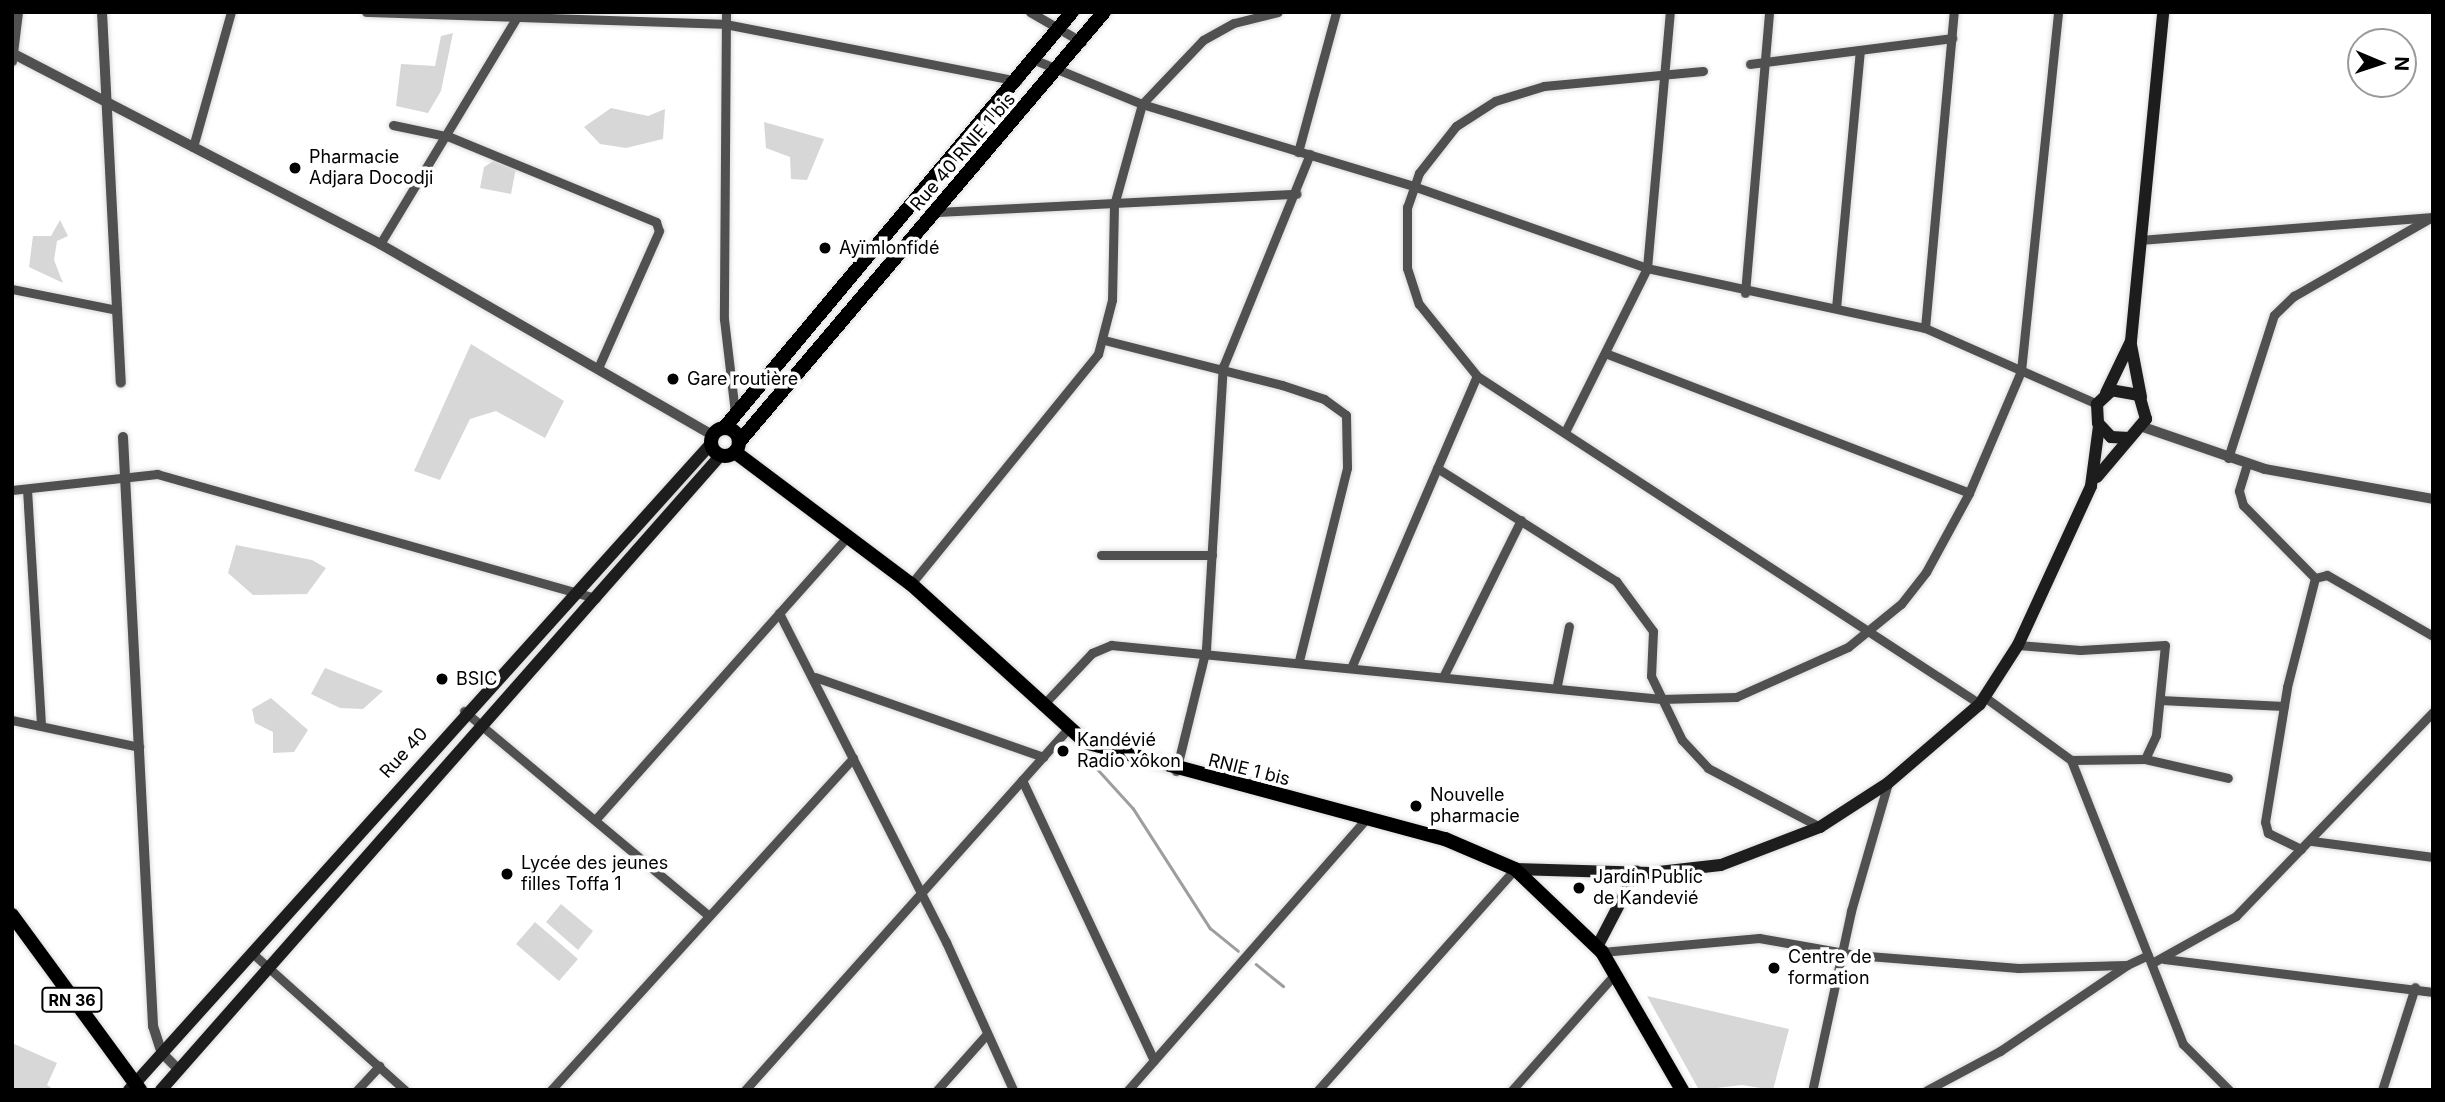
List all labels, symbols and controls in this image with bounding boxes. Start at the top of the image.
north arrow [2347,28,2417,98]
text: N [2390,56,2413,71]
street label: Rue 40 RNIE 1 bis [906,89,1020,215]
place label: Pharmacie Adjara Docodji [309,147,433,190]
marker: Pharmacie Adjara Docodji [287,160,303,176]
place label: Ayïmlonfidé [839,237,939,259]
marker: Ayïmlonfidé [817,240,833,256]
place label: Gare routière [687,368,798,390]
marker: Gare routière [665,371,681,387]
place label: BSIC [456,668,497,690]
marker: BSIC [434,671,450,687]
street label: Rue 40 [376,723,432,783]
place label: Kandévié Radio xôkon [1077,730,1181,772]
marker: Kandévié Radio xôkon [1055,743,1071,759]
street label: RNIE 1 bis [1206,749,1292,791]
place label: Nouvelle pharmacie [1430,785,1520,828]
marker: Nouvelle pharmacie [1408,798,1424,814]
place label: Lycée des jeunes filles Toffa 1 [521,853,668,896]
marker: Lycée des jeunes filles Toffa 1 [499,866,515,882]
place label: Jardin Public de Kandevié [1593,867,1703,910]
marker: Jardin Public de Kandevié [1571,880,1587,896]
place label: Centre de formation [1788,947,1872,990]
marker: Centre de formation [1766,960,1782,976]
road number: RN 36 [41,988,104,1012]

